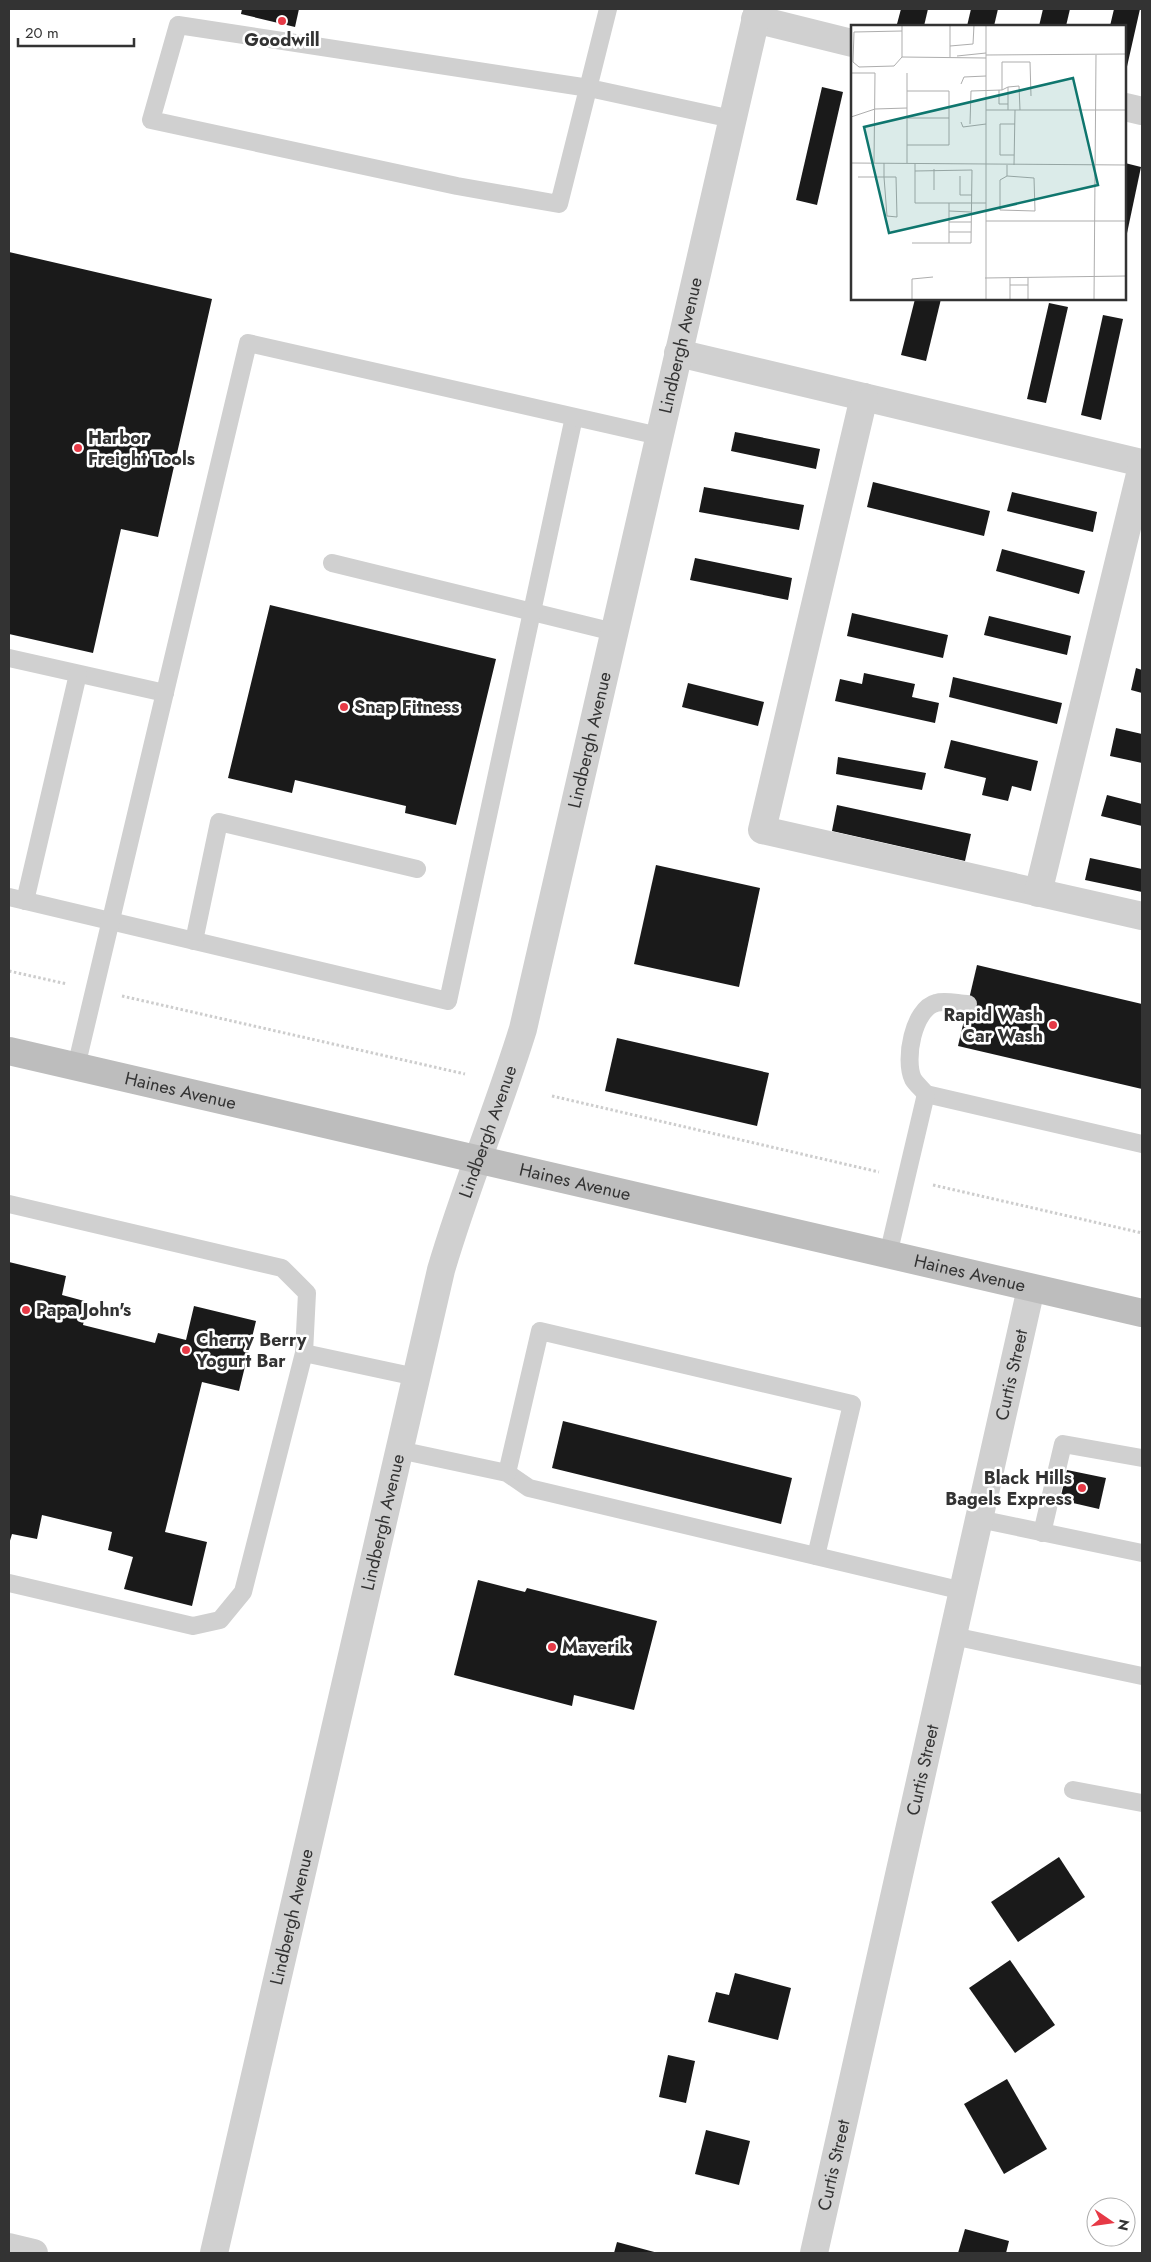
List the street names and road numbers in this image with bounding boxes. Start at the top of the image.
street label: Lindbergh Avenue [652,275,709,416]
street label: Lindbergh Avenue [561,669,618,811]
street label: Lindbergh Avenue [452,1062,523,1201]
street label: Haines Avenue [122,1065,239,1116]
street label: Haines Avenue [517,1156,633,1207]
street label: Haines Avenue [911,1248,1028,1299]
street label: Curtis Street [989,1326,1034,1423]
street label: Lindbergh Avenue [354,1451,411,1593]
street label: Curtis Street [900,1721,946,1818]
street label: Lindbergh Avenue [263,1846,320,1988]
street label: Curtis Street [811,2116,857,2213]

